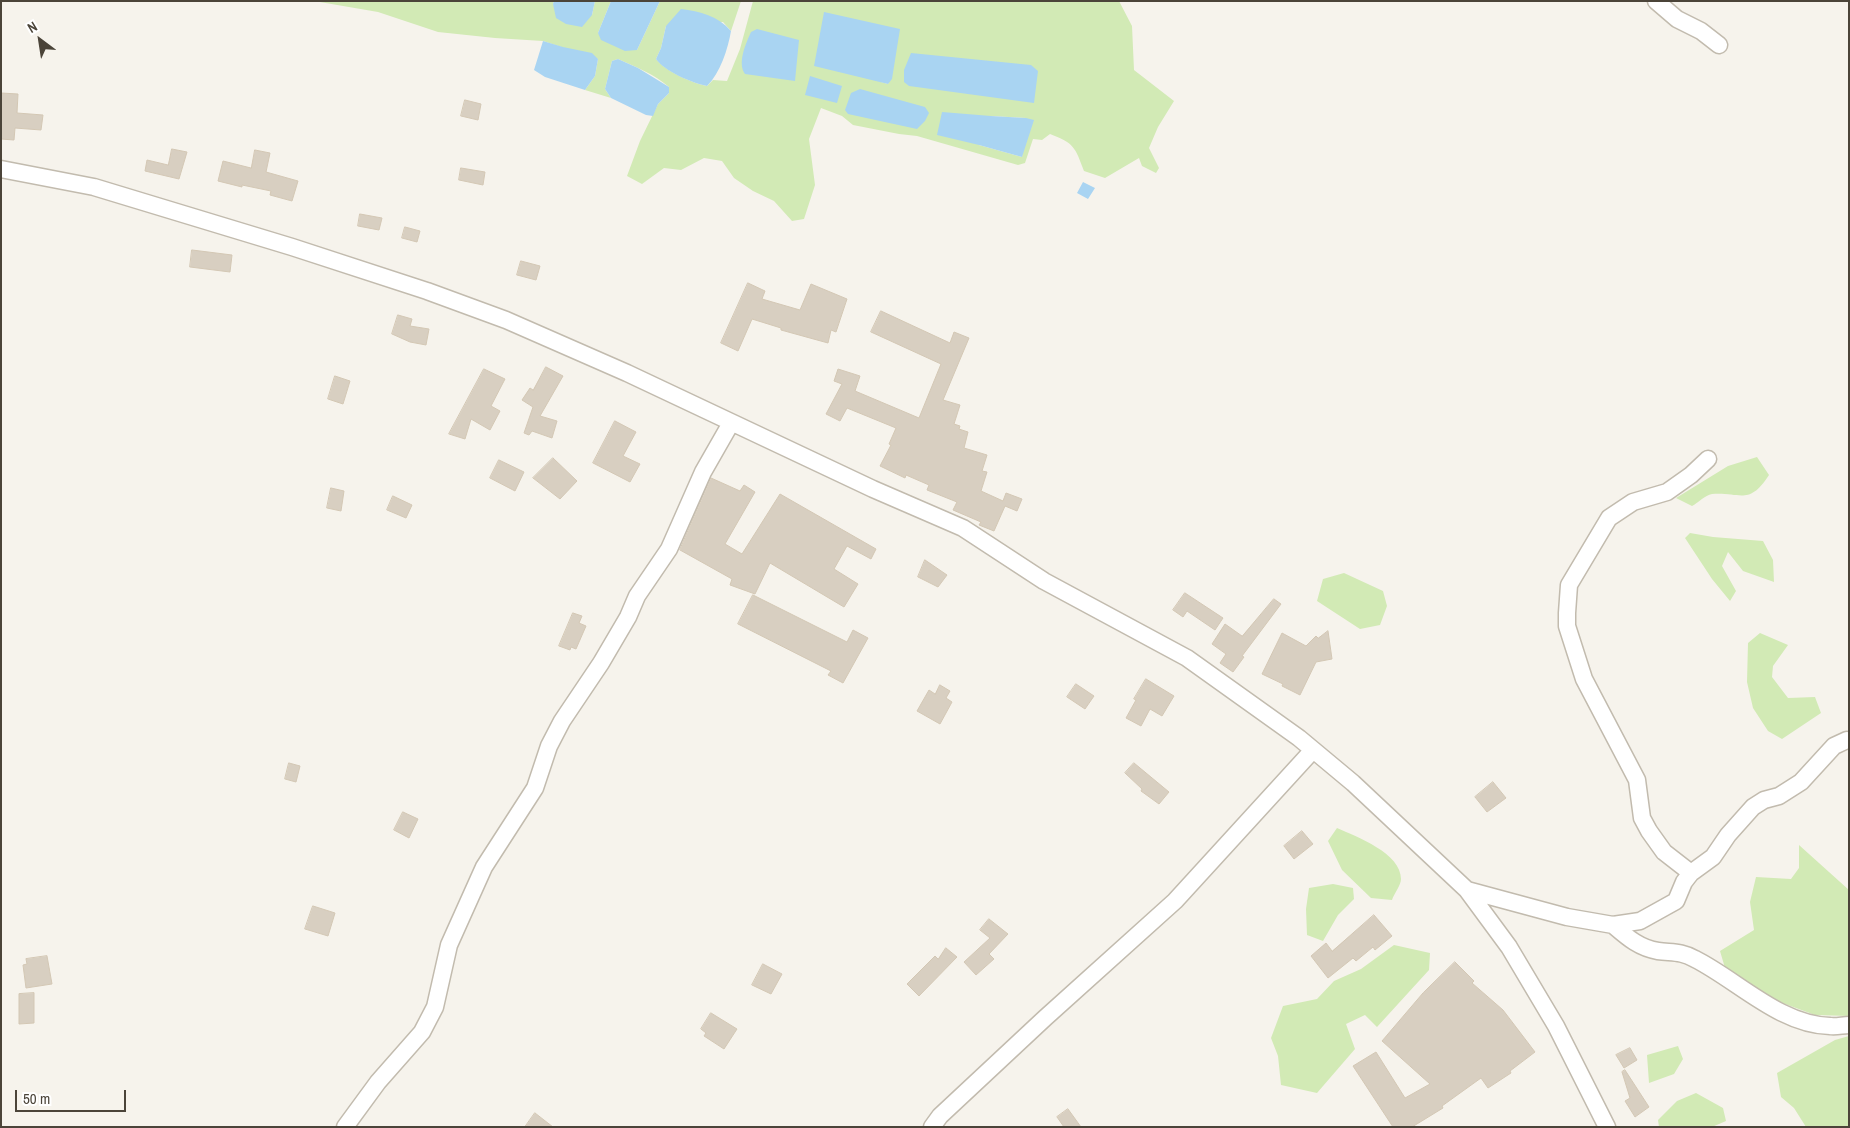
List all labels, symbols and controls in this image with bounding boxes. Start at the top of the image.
north arrow [15,15,65,65]
text: N [24,17,40,37]
scale bar [18,1080,129,1112]
text: 50 m [23,1088,50,1109]

